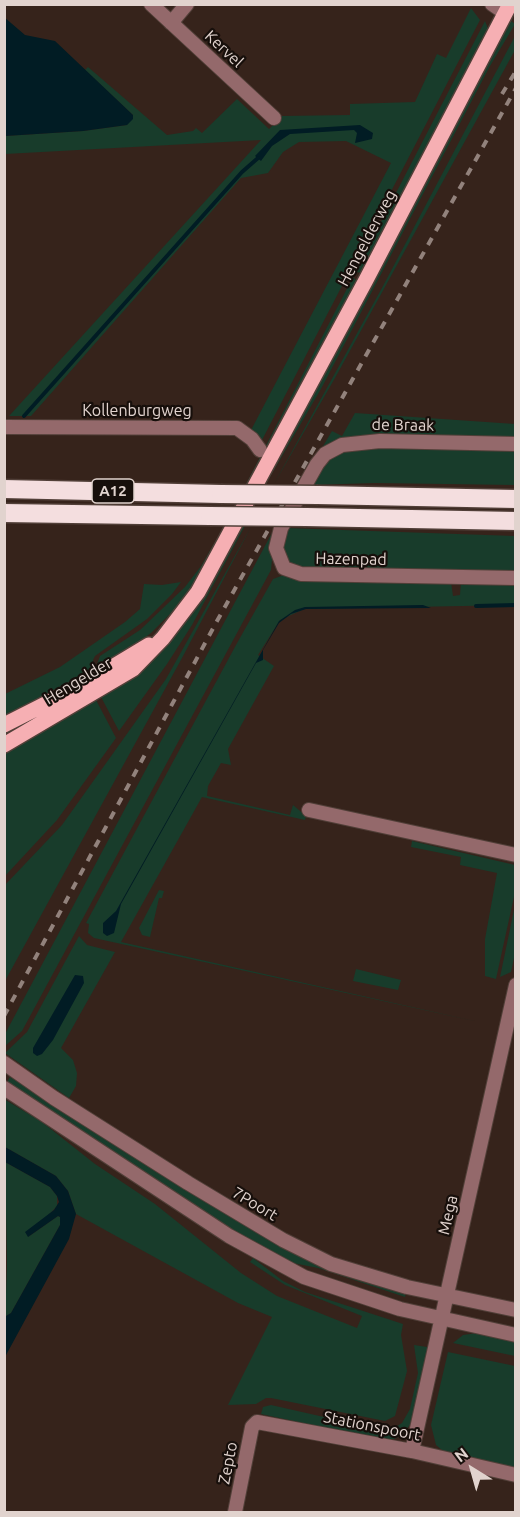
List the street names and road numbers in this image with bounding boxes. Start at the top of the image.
street label: Kervel [201,26,247,72]
street label: Hengelderweg [334,187,400,289]
street label: Kollenburgweg [82,401,192,421]
street label: de Braak [372,415,434,435]
road number: A12 [92,479,134,503]
street label: Hazenpad [315,549,387,569]
street label: Hengelder [41,653,115,709]
street label: 7Poort [229,1183,281,1225]
street label: Mega [434,1193,462,1237]
street label: Stationspoort [322,1407,422,1445]
street label: Zepto [214,1440,242,1486]

